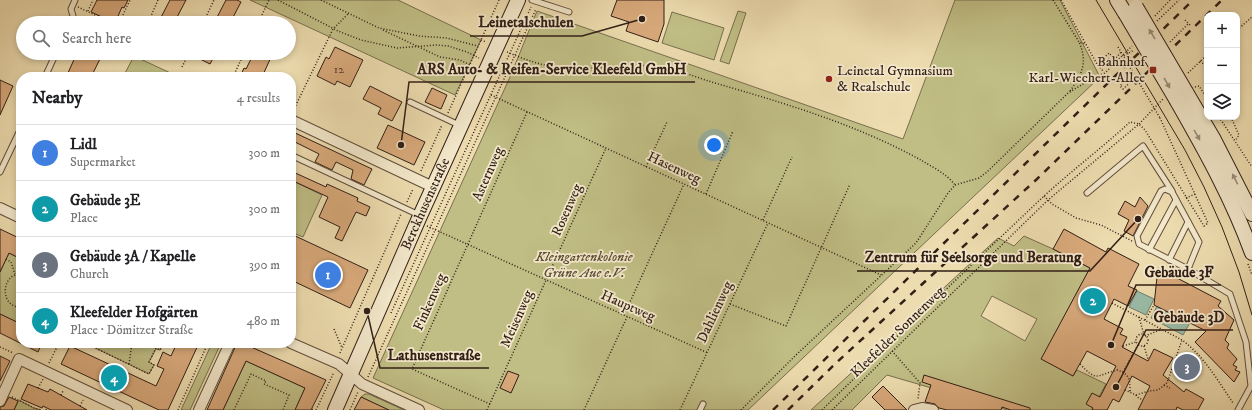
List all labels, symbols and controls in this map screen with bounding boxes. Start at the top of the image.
callout: Leinetalschulen [470,9,582,36]
map controls [1204,12,1240,120]
button: + [1204,12,1240,48]
text: Leinetalschulen [478,13,574,32]
search box [16,16,296,60]
icon: search [30,27,52,49]
one-way arrow [1148,28,1155,40]
text: Search here [62,29,131,48]
button: − [1204,48,1240,84]
place label: Bahnhof Karl-Wiechert-Allee [1029,53,1148,87]
callout: ARS Auto- & Reifen-Service Kleefeld GmbH [409,55,695,82]
text: ARS Auto- & Reifen-Service Kleefeld GmbH [416,60,687,79]
house number: 12 [334,62,344,77]
place label: Leinetal Gymnasium & Realschule [837,62,953,96]
marker: Bahnhof Karl-Wiechert-Allee [1148,65,1158,75]
marker: Leinetal Gymnasium & Realschule [824,74,834,84]
one-way arrow [1163,77,1170,89]
button: layers [1204,84,1240,120]
text: Nearby [32,87,82,109]
text: 4 results [237,90,280,106]
one-way arrow [1193,129,1200,141]
text: Lidl [70,135,97,154]
your location [704,135,724,155]
street label: Asternweg [468,144,508,204]
text: 1 [43,145,47,161]
text: 300 m [249,145,280,161]
street label: Hasenweg [644,148,704,188]
text: Supermarket [70,154,136,170]
street label: Berckhusenstraße [397,155,454,253]
one-way arrow [1232,173,1238,185]
street label: Rosenweg [548,181,587,239]
text: Gebäude 3E [70,191,140,210]
text: 2 [42,201,48,217]
text: 300 m [249,201,280,217]
text: Place [70,210,98,226]
callout: Zentrum für Seelsorge und Beratung [857,244,1090,271]
text: Gebäude 3A / Kapelle [70,247,196,266]
park label: Kleingartenkolonie Grüne Aue e.V. [534,248,634,282]
text: Zentrum für Seelsorge und Beratung [865,248,1082,267]
text: 3 [43,257,47,273]
text: 390 m [249,257,280,273]
callout: Gebäude 3F [1136,258,1221,285]
pin: 1 [315,260,341,290]
text: Gebäude 3F [1144,263,1214,282]
text: Church [70,266,109,282]
street label: Finkenweg [409,270,451,333]
street label: Dahlienweg [693,278,737,346]
street label: Kleefelder Sonnenweg [847,282,949,382]
street label: Hauptweg [598,286,658,326]
pin: 2 [1080,286,1106,316]
street label: Meisenweg [496,287,538,351]
text: Kleefelder Hofgärten [70,303,198,322]
callout: Gebäude 3D [1146,303,1233,330]
text: Gebäude 3D [1153,308,1225,327]
text: 4 [41,313,49,329]
text: 480 m [246,313,280,329]
text: Place · Dömitzer Straße [70,322,193,338]
callout: Lathusenstraße [380,341,489,368]
text: Lathusenstraße [387,346,481,365]
pin: 3 [1174,352,1200,382]
pin: 4 [101,363,127,393]

